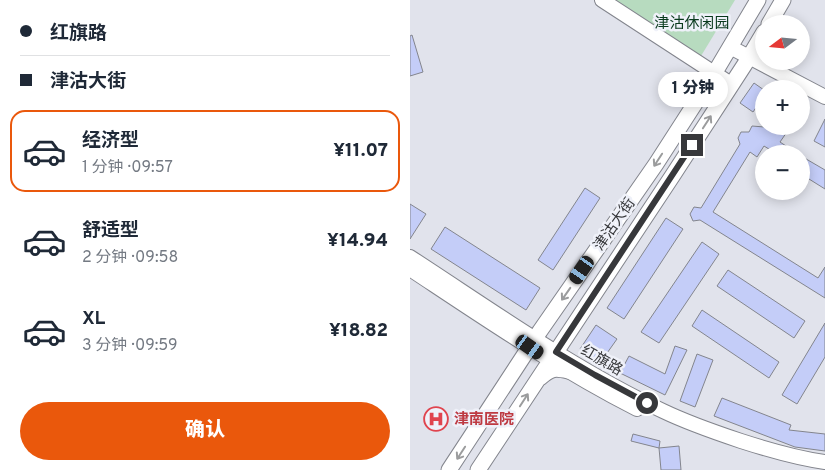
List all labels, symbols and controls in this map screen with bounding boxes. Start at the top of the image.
park label: 津沽休闲园 [654,14,730,34]
north arrow [755,15,810,70]
map controls [755,15,810,200]
text: 红旗路 [50,22,107,46]
text: 津沽大街 [50,70,126,94]
callout: 1 分钟 [657,72,727,108]
text: 1 分钟 [672,79,714,99]
button: + [755,80,810,135]
one-way arrow [702,116,712,130]
icon: car [22,129,67,174]
text: 经济型 [82,129,139,153]
route end [681,134,703,156]
text: ¥11.07 [333,139,388,163]
button: − [755,145,810,200]
one-way arrow [653,153,663,167]
text: 1 分钟 · 09:57 [82,158,173,178]
street label: 津沽大街 [590,195,640,255]
icon: car [22,219,67,264]
text: 舒适型 [82,219,139,243]
text: ¥14.94 [327,229,388,253]
text: 2 分钟 · 09:58 [82,248,178,268]
car [567,253,596,287]
one-way arrow [561,287,571,301]
text: XL [82,307,105,331]
icon: car [22,309,67,354]
text: ¥18.82 [329,319,388,343]
car [513,332,546,362]
text: 3 分钟 · 09:59 [82,336,178,356]
street label: 红旗路 [577,342,625,381]
route start [636,392,658,414]
one-way arrow [519,393,529,407]
button: 确认 [20,402,390,460]
hospital icon: 津南医院 [423,406,449,432]
place label: 津南医院 [454,411,514,430]
one-way arrow [455,446,466,460]

